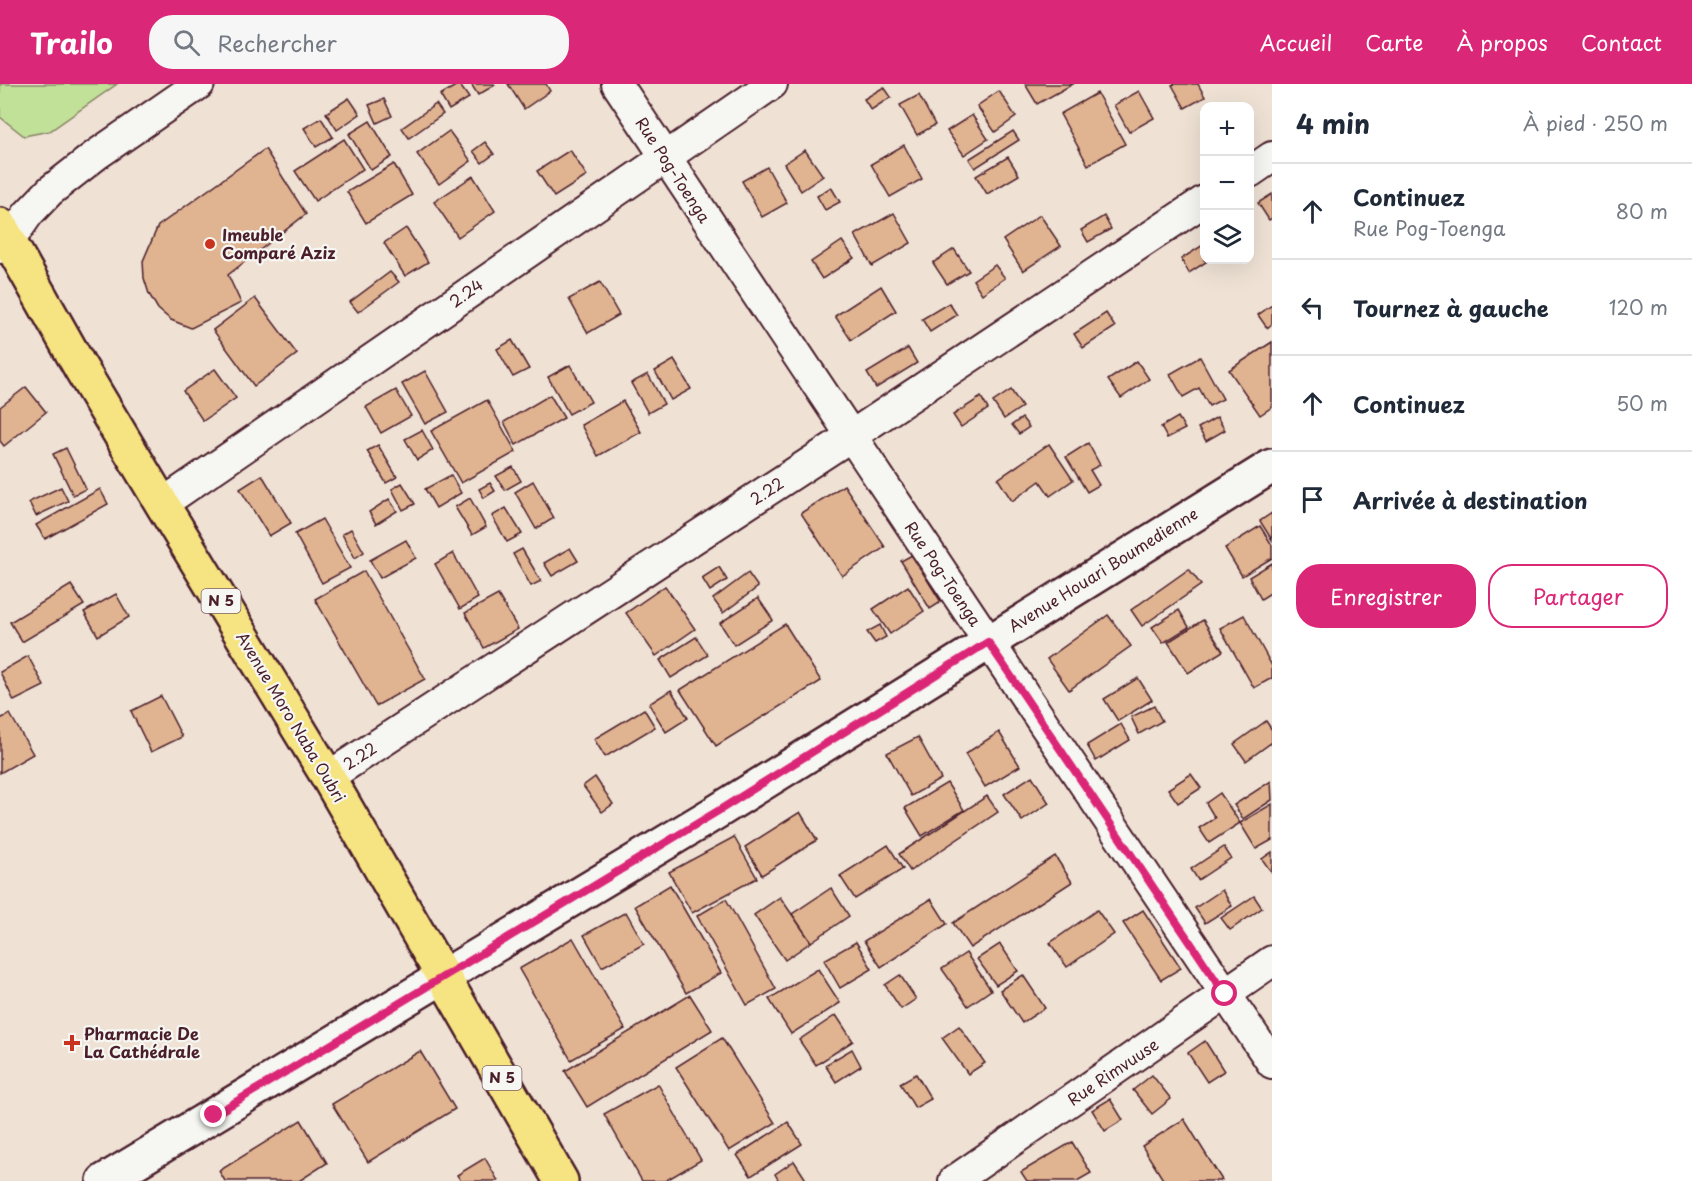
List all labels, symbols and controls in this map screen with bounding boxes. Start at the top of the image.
search box [149,15,569,69]
text: Trailo [30,21,113,64]
icon: search [170,26,203,59]
text: Rechercher [218,26,337,59]
text: Accueil [1260,26,1332,58]
text: Carte [1365,26,1423,58]
text: À propos [1456,26,1548,58]
text: Contact [1581,26,1662,58]
map controls [1200,102,1254,264]
button: + [1200,102,1254,156]
text: 4 min [1296,104,1370,143]
text: À pied · 250 m [1523,108,1668,138]
street label: Rue Pog-Toenga [631,112,717,227]
button: − [1200,156,1254,210]
text: Continuez [1353,180,1465,213]
icon: ahead [1296,195,1329,228]
text: 80 m [1616,196,1668,226]
button: layers [1200,210,1254,264]
text: Rue Pog-Toenga [1353,213,1505,243]
place label: Imeuble Comparé Aziz [222,222,335,264]
marker: Imeuble Comparé Aziz [203,237,217,251]
street label: 2.24 [443,272,487,313]
icon: left [1296,291,1329,324]
text: Tournez à gauche [1353,291,1549,324]
text: 120 m [1609,292,1668,322]
icon: ahead [1296,387,1329,420]
text: Continuez [1353,387,1465,420]
text: 50 m [1616,388,1668,418]
street label: 2.22 [745,470,788,510]
icon: arrive [1296,483,1329,516]
text: Arrivée à destination [1353,483,1587,516]
street label: Avenue Houari Boumedienne [1003,501,1202,637]
street label: Rue Pog-Toenga [900,516,988,631]
button: Enregistrer [1296,564,1476,628]
button: Partager [1488,564,1668,628]
road number: N 5 [202,589,240,613]
street label: Avenue Moro Naba Oubri [231,627,352,806]
street label: 2.22 [338,735,381,775]
route start [1211,980,1237,1006]
place label: Pharmacie De La Cathédrale [84,1021,200,1063]
street label: Rue Rimvuuse [1062,1032,1163,1111]
marker: Pharmacie De La Cathédrale [65,1036,79,1050]
road number: N 5 [482,1066,522,1090]
route end [200,1101,226,1127]

